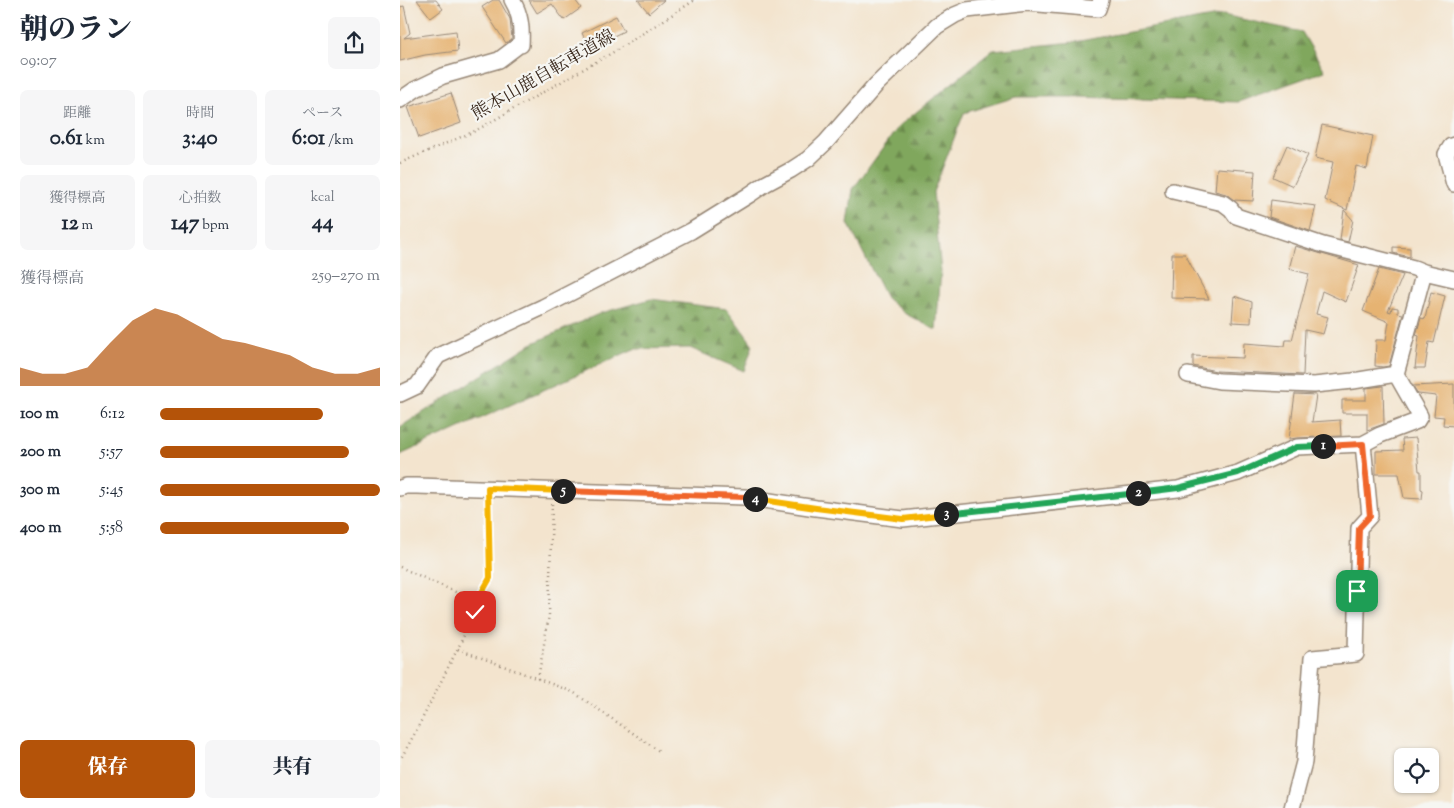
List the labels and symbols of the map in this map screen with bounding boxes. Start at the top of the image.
street label: 熊本山鹿自転車道線 [467,24,621,128]
pin: 1 [1310,434,1336,458]
pin: 5 [550,478,576,504]
pin: 2 [1126,480,1150,506]
pin: 4 [742,486,768,512]
pin: 3 [934,502,958,526]
pin [1336,570,1378,612]
pin [454,591,496,633]

